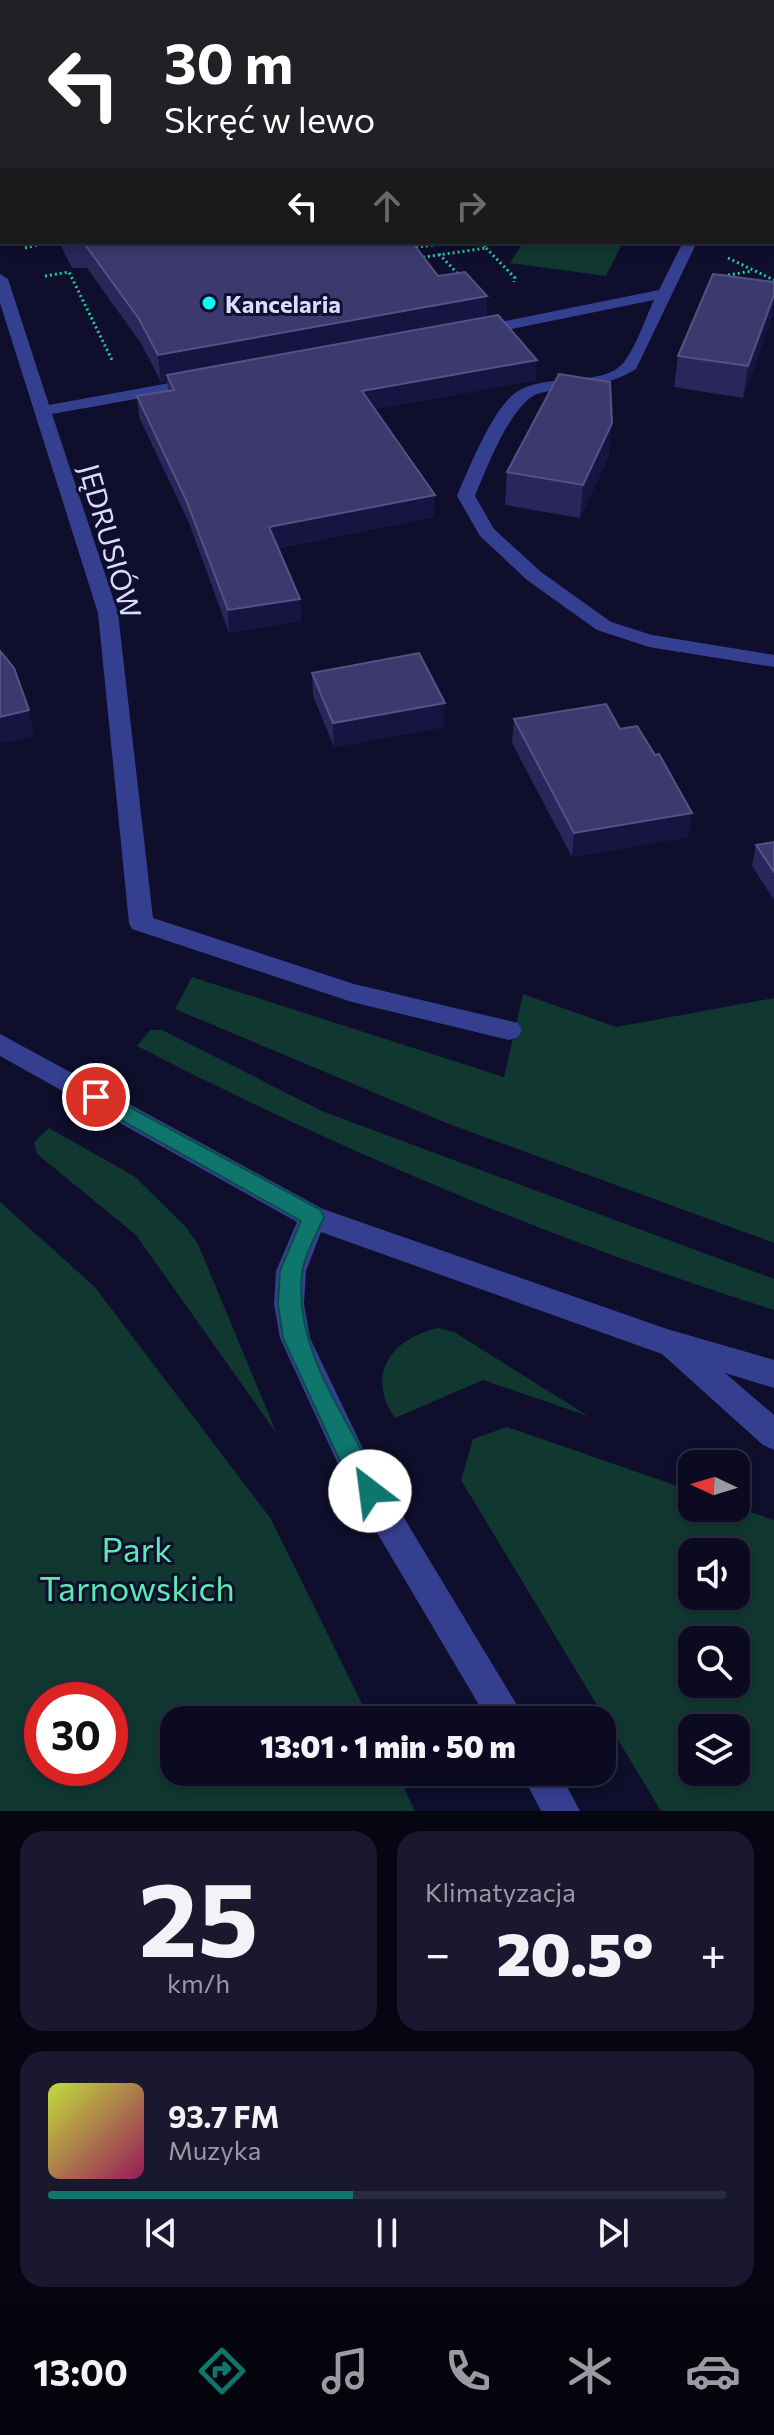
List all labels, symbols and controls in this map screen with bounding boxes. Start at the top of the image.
text: 30 m [164,27,293,96]
icon: left [32,32,136,136]
text: Skręć w lewo [164,96,375,140]
icon: left [281,184,325,228]
icon: ahead [365,184,409,228]
icon: right [449,184,493,228]
place label: Kancelaria [225,289,341,318]
marker: Kancelaria [200,294,218,312]
street label: JĘDRUSIÓW [73,460,149,622]
pin [62,1063,130,1131]
icon: arrive [74,1075,118,1119]
position arrow [328,1449,412,1533]
north arrow [678,1450,750,1522]
map controls [678,1450,750,1786]
park label: Park Tarnowskich [39,1527,235,1608]
button: sound [678,1538,750,1610]
button: search [678,1626,750,1698]
speed limit sign: 30 [24,1682,128,1786]
button: layers [678,1714,750,1786]
text: 13:01 · 1 min · 50 m [260,1727,516,1764]
text: 25 [139,1851,258,1978]
text: Klimatyzacja [425,1876,576,1907]
text: 20.5° [496,1915,654,1988]
text: − [425,1925,450,1979]
text: + [700,1925,726,1979]
text: km/h [167,1967,230,1998]
text: 93.7 FM [168,2097,279,2134]
text: Muzyka [168,2134,261,2165]
icon: previous [139,2211,183,2255]
icon: pause [365,2211,409,2255]
icon: next [591,2211,635,2255]
icon: directions [194,2343,250,2399]
icon: music [317,2343,373,2399]
icon: phone [440,2343,496,2399]
icon: climate [562,2343,618,2399]
icon: car [685,2343,741,2399]
text: 13:00 [33,2349,128,2393]

